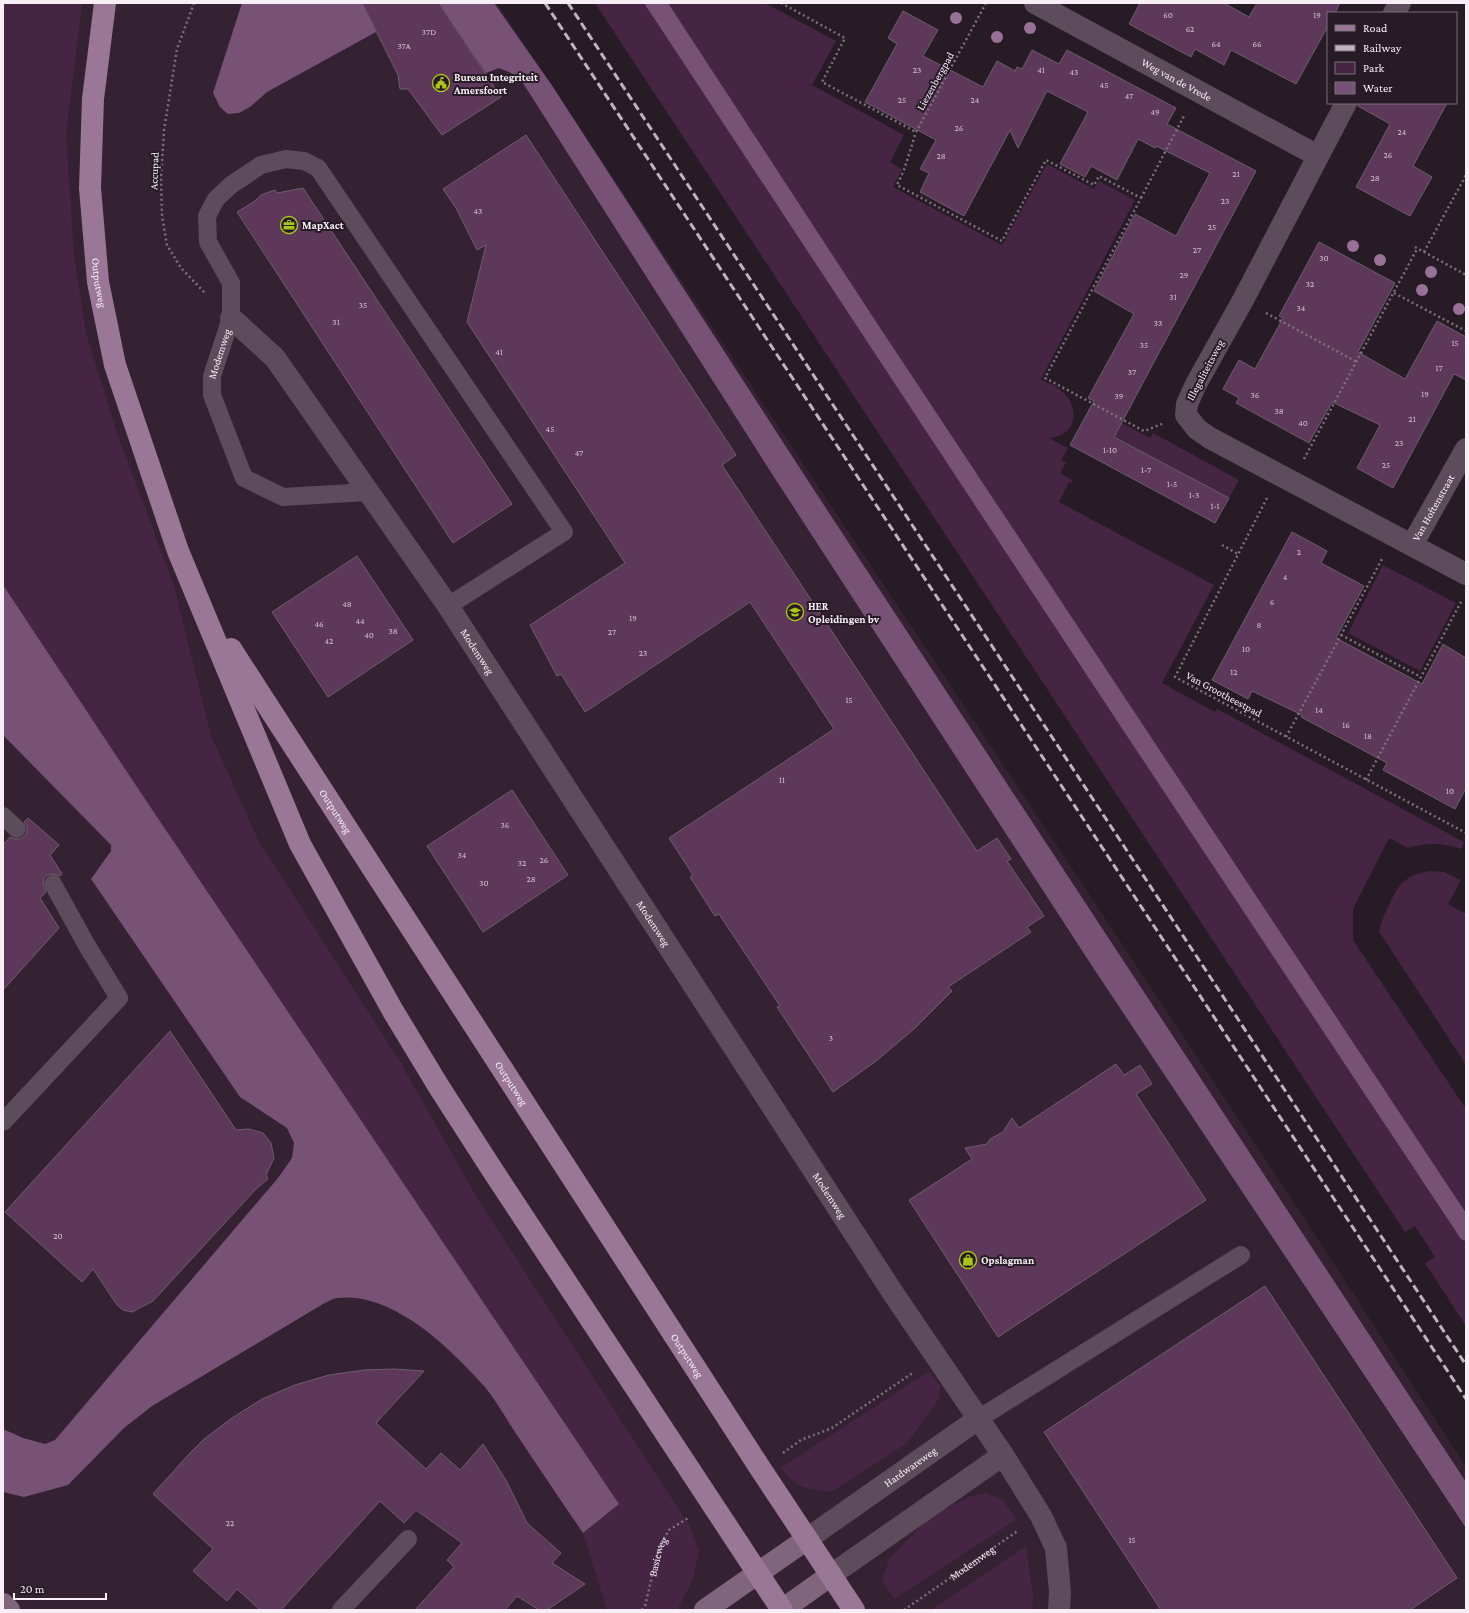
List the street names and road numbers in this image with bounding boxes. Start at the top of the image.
street label: Liezenbergpad [914,50,957,113]
street label: Weg van de Vrede [1139,56,1214,103]
street label: Accupad [147,152,162,190]
street label: Outputweg [90,257,109,310]
street label: Modemweg [205,326,234,380]
street label: Illegaliteitsweg [1184,337,1227,403]
street label: Van Hoftenstraat [1410,472,1457,543]
street label: Modemweg [458,626,497,678]
street label: Van Grootheestpad [1184,669,1264,720]
street label: Outputweg [317,787,355,837]
street label: Modemweg [634,898,673,950]
street label: Outputweg [493,1059,531,1109]
street label: Modemweg [810,1170,849,1222]
street label: Outputweg [669,1331,706,1381]
street label: Hardwareweg [881,1444,940,1489]
street label: Basicweg [646,1534,671,1578]
street label: Modemweg [947,1542,998,1582]

